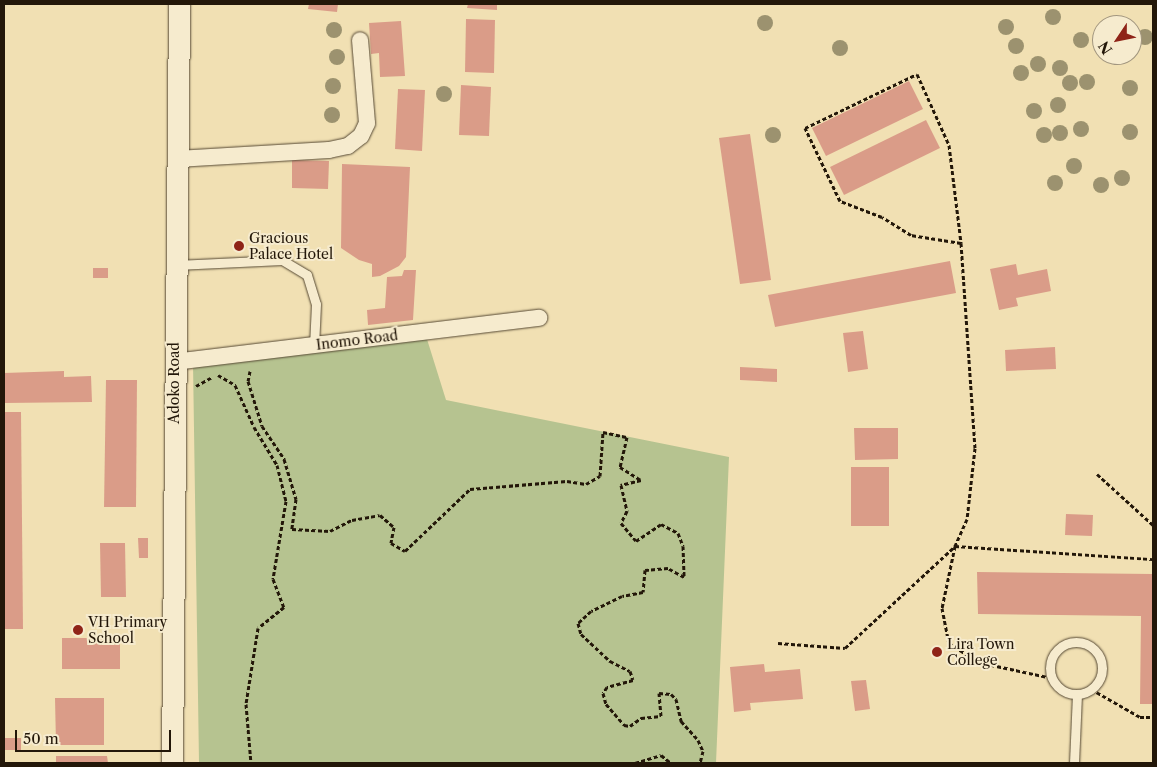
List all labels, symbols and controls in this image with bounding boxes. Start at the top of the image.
north arrow [1092,15,1142,65]
text: N [1095,38,1116,58]
place label: Gracious Palace Hotel [249,230,333,262]
marker: Gracious Palace Hotel [233,240,245,252]
street label: Inomo Road [315,327,399,353]
street label: Adoko Road [166,342,182,424]
place label: VH Primary School [88,614,167,646]
marker: VH Primary School [72,624,84,636]
place label: Lira Town College [947,636,1015,669]
marker: Lira Town College [931,646,943,658]
scale bar [18,720,174,752]
text: 50 m [23,729,59,748]

